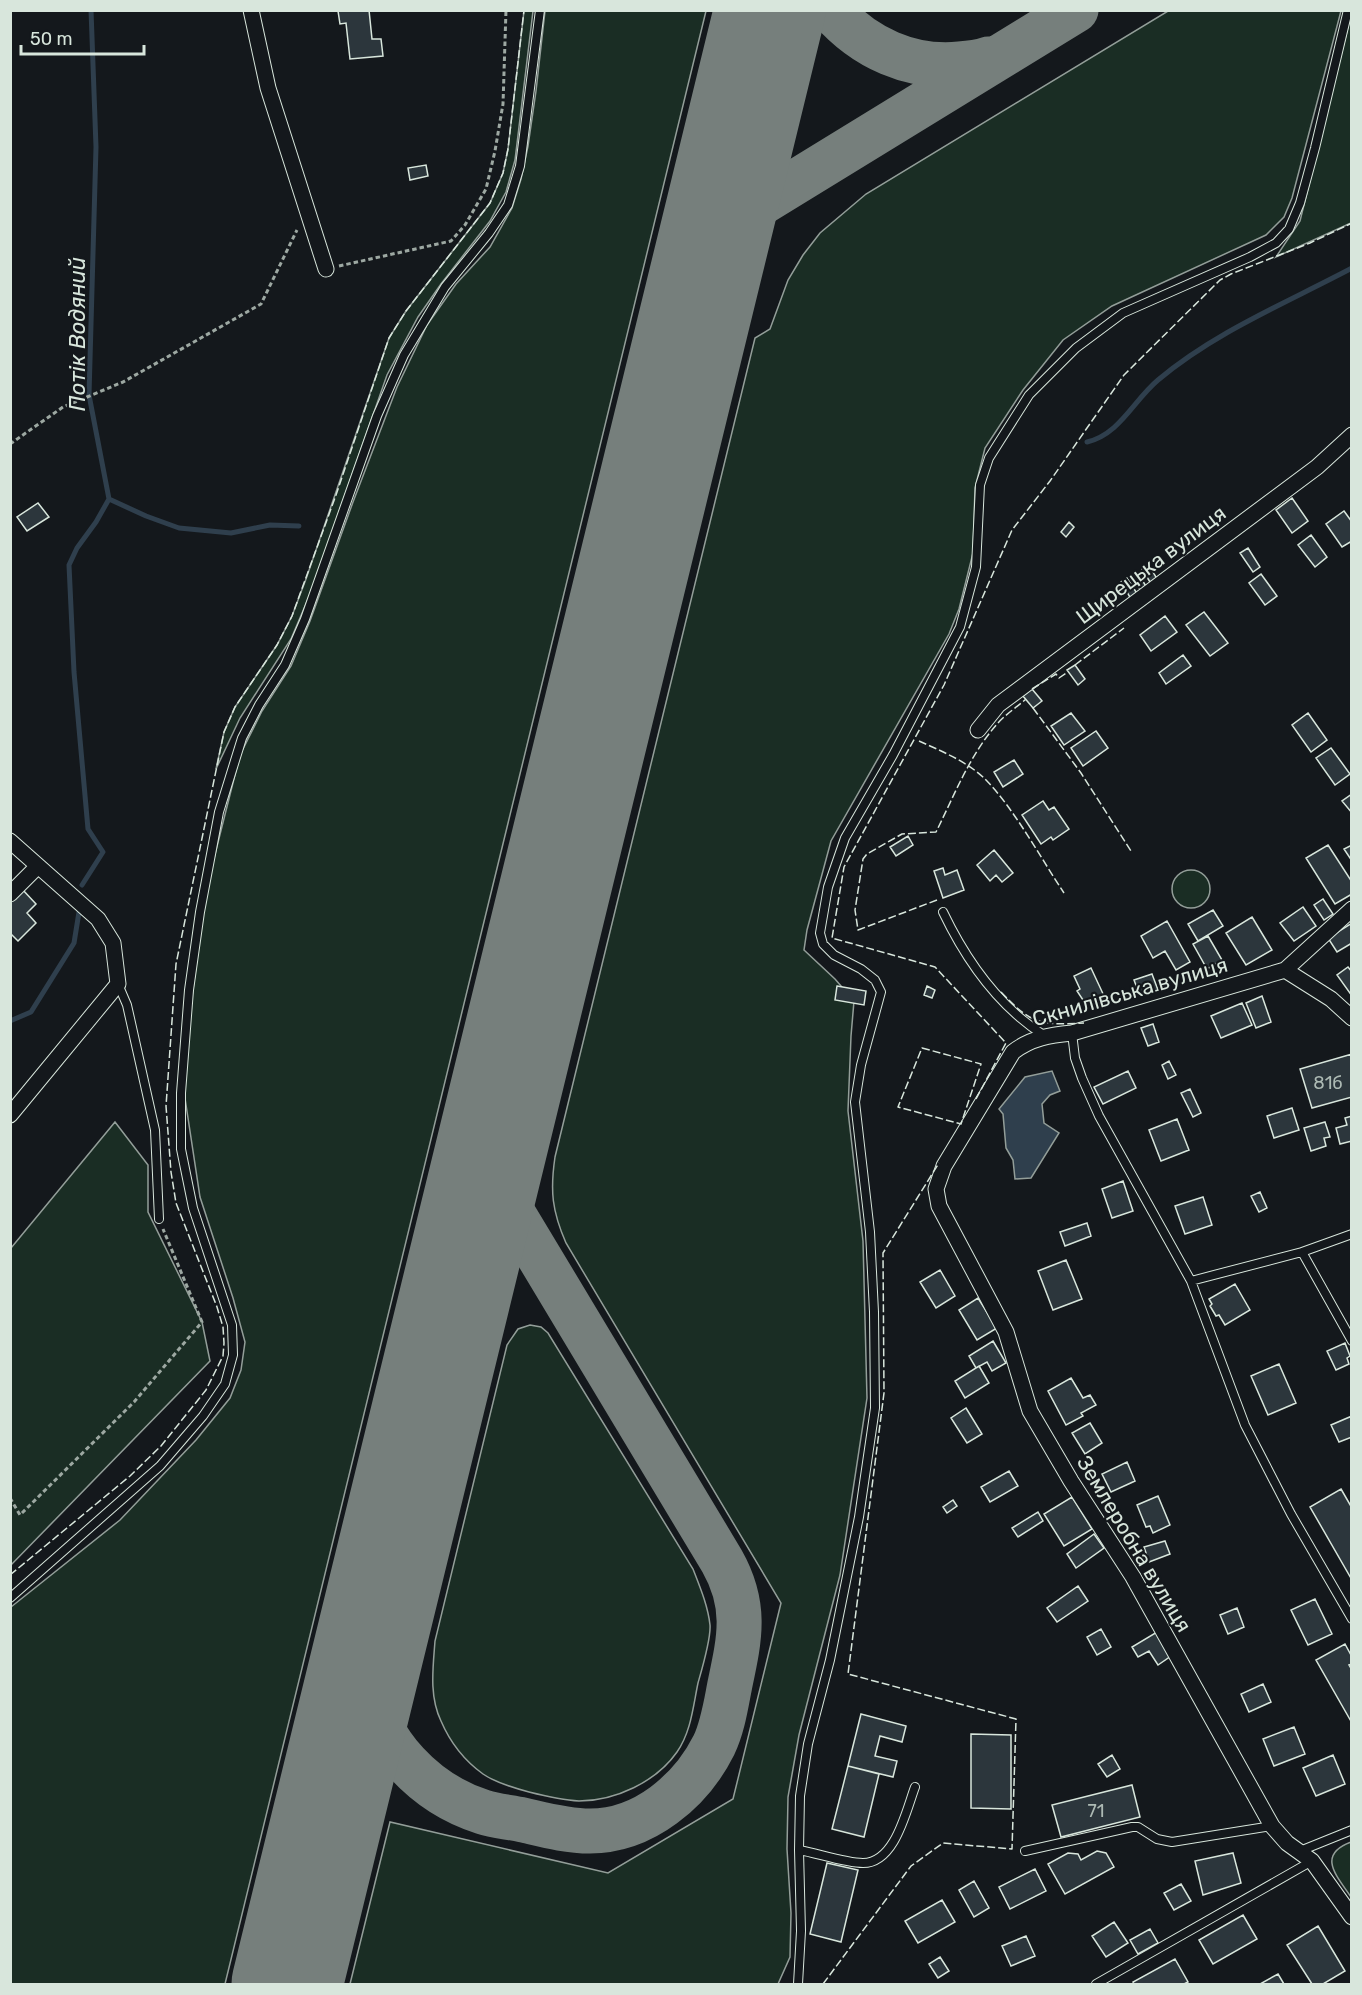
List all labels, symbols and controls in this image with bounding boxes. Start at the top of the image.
scale bar [21,18,144,56]
text: 50 m [30,28,73,50]
water label: Потік Водяний [64,257,91,411]
street label: Щирецька вулиця [1071,500,1231,629]
street label: Скнилівська вулиця [1029,952,1230,1031]
house number: 81б [1313,1072,1343,1094]
street label: Землеробна вулиця [1072,1451,1197,1636]
house number: 71 [1088,1800,1104,1822]

